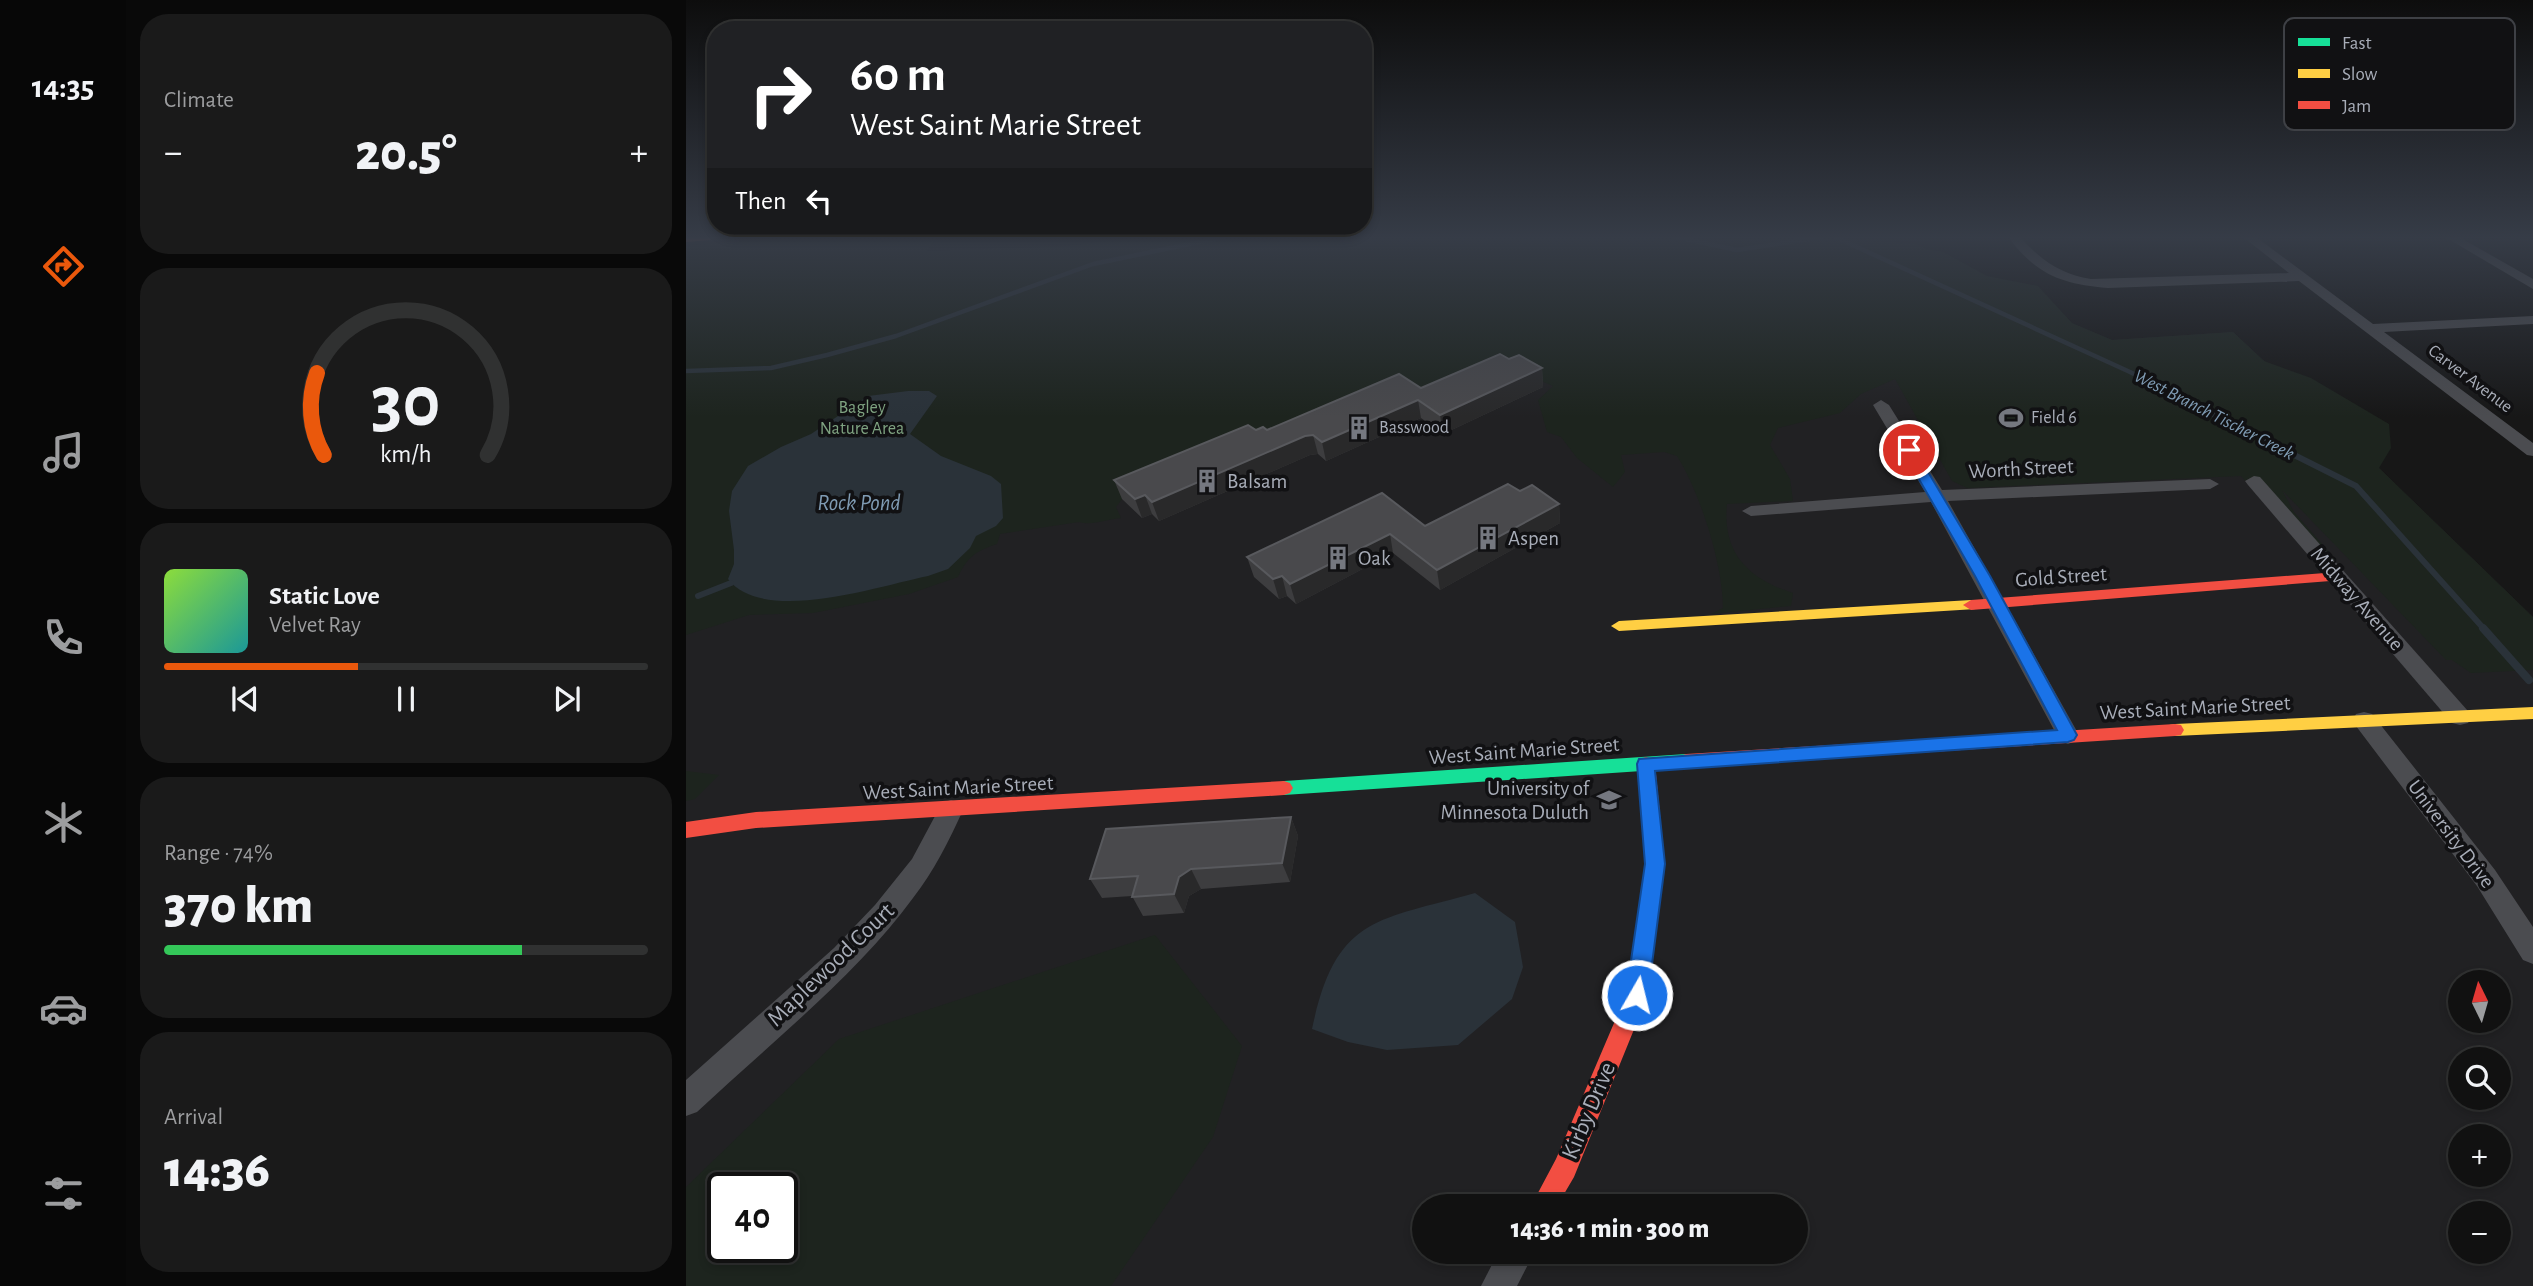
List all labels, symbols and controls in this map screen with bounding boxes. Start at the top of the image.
legend [2284,18,2515,130]
text: Fast [2342,34,2372,53]
icon: right [735,49,826,140]
text: 60 m [850,51,946,100]
text: Slow [2342,65,2378,84]
text: 14:35 [32,71,94,103]
text: Climate [164,89,234,112]
text: Jam [2342,97,2371,116]
text: West Saint Marie Street [850,109,1141,141]
text: 20.5° [355,127,457,179]
text: − [164,134,182,172]
text: + [630,134,648,172]
icon: left [800,182,838,220]
text: Then [735,188,786,214]
icon: directions [39,242,88,291]
street label: Carver Avenue [2424,342,2516,416]
water label: West Branch Tischer Creek [2131,366,2297,464]
text: 30 [371,367,441,440]
park label: Bagley Nature Area [820,399,904,438]
sports icon: Field 6 [1997,404,2025,432]
place label: Field 6 [2031,409,2077,427]
building icon: Basswood [1345,414,1373,442]
place label: Basswood [1379,419,1449,437]
pin [1879,420,1939,480]
icon: music [39,428,88,477]
icon: arrive [1890,431,1928,469]
text: km/h [380,441,432,466]
street label: Worth Street [1968,456,2074,482]
building icon: Balsam [1193,467,1221,495]
place label: Balsam [1227,471,1287,492]
water label: Rock Pond [817,492,901,515]
building icon: Aspen [1474,524,1502,552]
place label: Aspen [1508,528,1559,549]
street label: Midway Avenue [2307,543,2407,655]
building icon: Oak [1324,544,1352,572]
place label: Oak [1358,548,1391,569]
street label: Gold Street [2015,563,2108,591]
text: Static Love [269,583,380,609]
icon: phone [39,613,88,662]
text: Velvet Ray [269,614,361,637]
icon: previous [226,680,264,718]
icon: pause [387,680,425,718]
icon: next [548,680,586,718]
street label: West Saint Marie Street [2099,693,2291,723]
street label: West Saint Marie Street [1428,734,1620,768]
street label: West Saint Marie Street [862,773,1054,803]
street label: University Drive [2404,776,2498,892]
place label: University of Minnesota Duluth [1440,778,1591,823]
school or university icon: University of Minnesota Duluth [1595,786,1623,814]
icon: climate [39,798,88,847]
text: Range · 74% [164,842,273,865]
text: 370 km [164,880,313,932]
street label: Maplewood Court [763,898,899,1031]
position arrow [1600,958,1674,1032]
north arrow [2448,970,2511,1032]
map controls [2448,970,2511,1264]
icon: car [39,984,88,1033]
button: search [2448,1047,2511,1110]
street label: Kirby Drive [1558,1059,1620,1163]
text: Arrival [164,1106,223,1129]
button: + [2448,1124,2511,1187]
text: 14:36 [164,1144,270,1196]
icon: filters [39,1169,88,1218]
speed limit sign: 40 [707,1172,798,1263]
button: − [2448,1201,2511,1264]
text: 14:36 · 1 min · 300 m [1511,1216,1709,1242]

